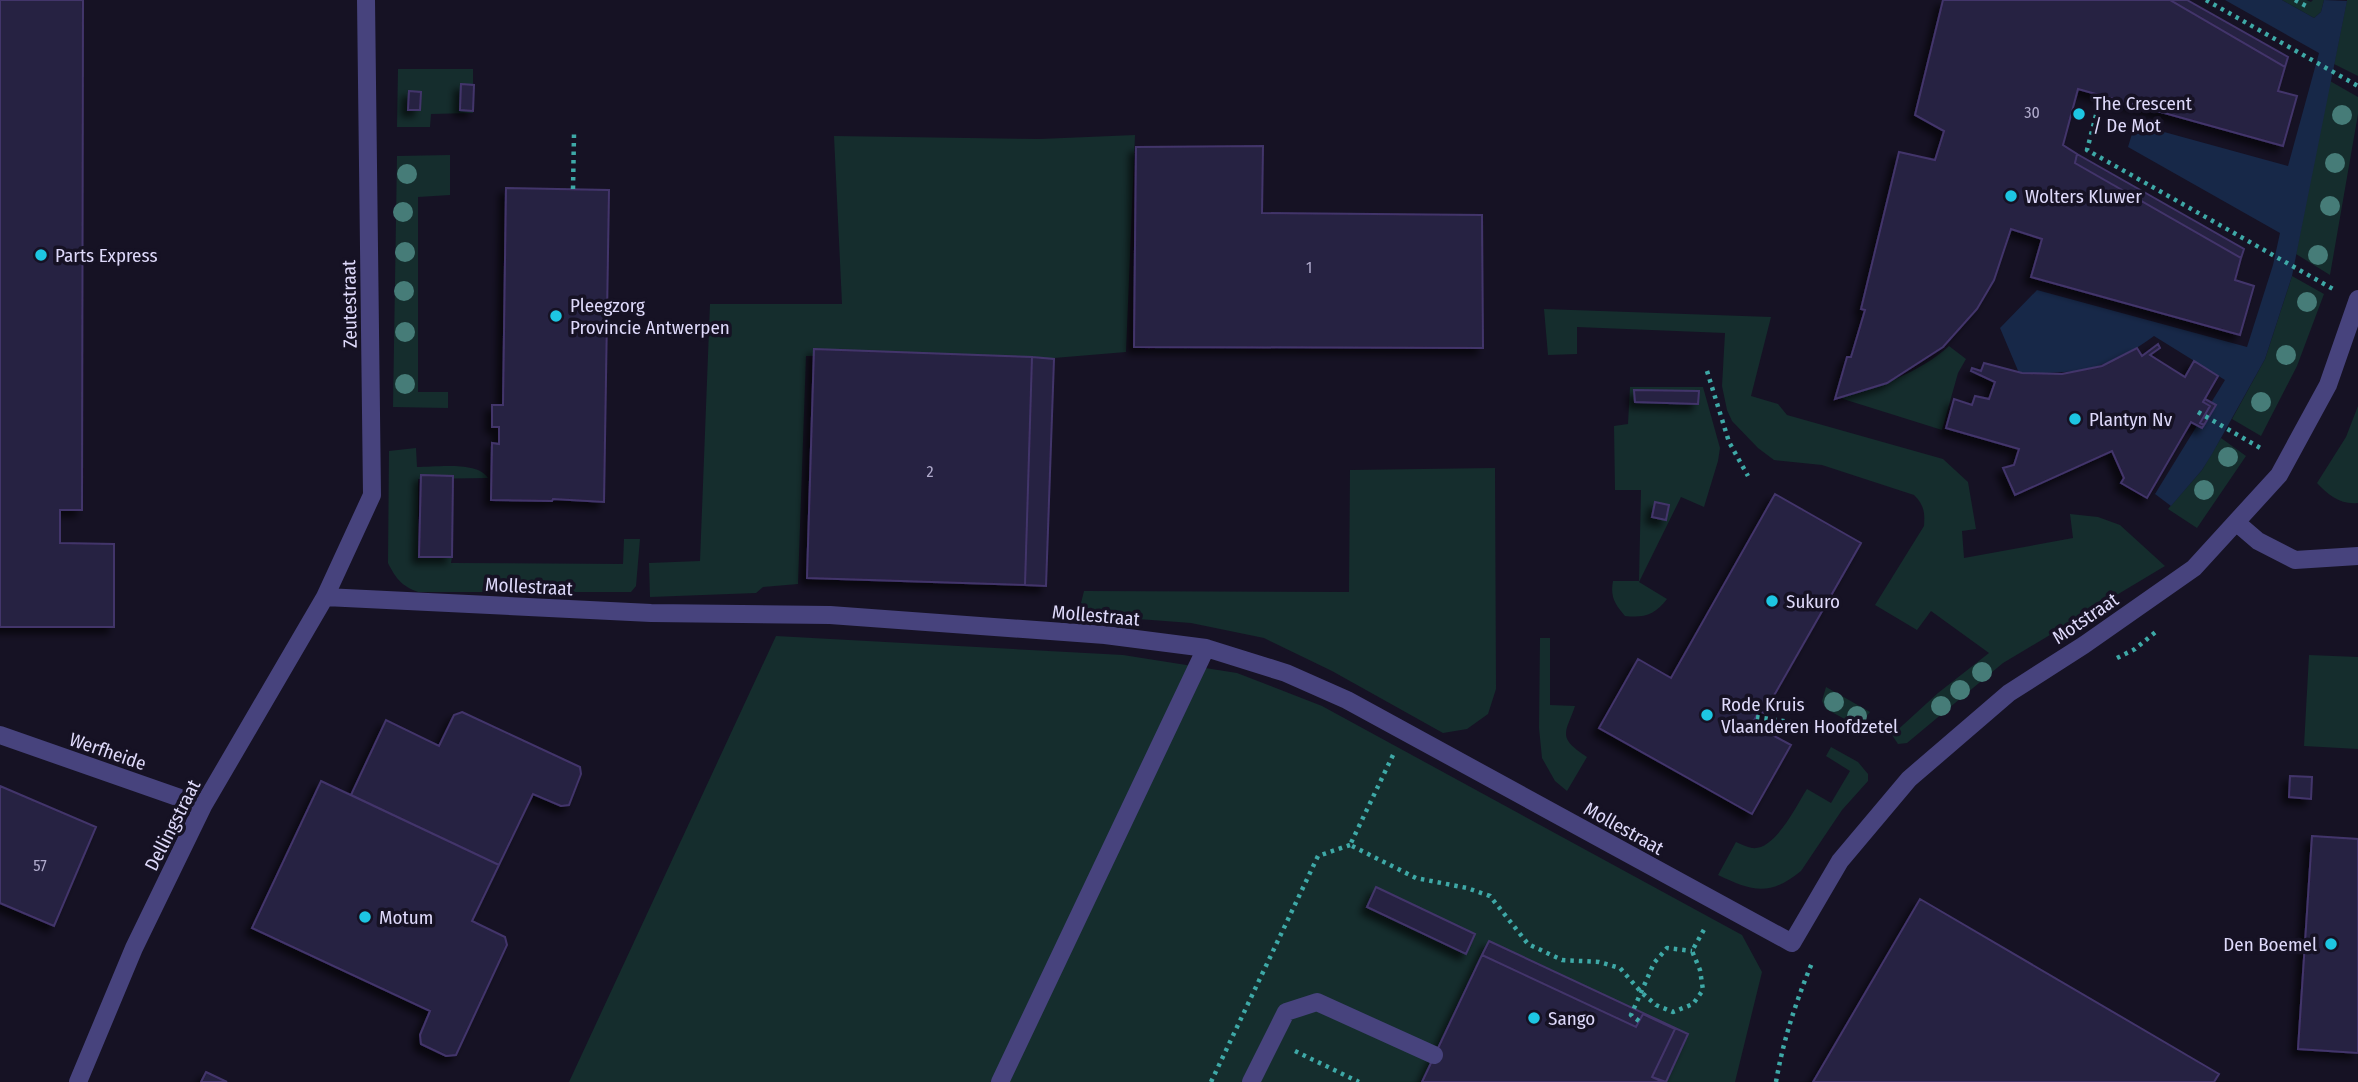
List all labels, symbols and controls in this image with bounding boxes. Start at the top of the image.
place label: The Crescent / De Mot [2093,92,2193,137]
house number: 30 [2024,103,2040,122]
marker: The Crescent / De Mot [2071,106,2087,122]
place label: Wolters Kluwer [2025,185,2142,208]
marker: Wolters Kluwer [2003,188,2019,204]
place label: Parts Express [55,244,158,267]
marker: Parts Express [33,247,49,263]
house number: 1 [1306,258,1312,277]
street label: Zeutestraat [337,259,362,348]
place label: Pleegzorg Provincie Antwerpen [570,294,730,339]
marker: Pleegzorg Provincie Antwerpen [548,308,564,324]
place label: Plantyn Nv [2089,408,2173,431]
marker: Plantyn Nv [2067,411,2083,427]
house number: 2 [926,462,934,481]
street label: Mollestraat [484,573,574,600]
street label: Motstraat [2048,588,2123,649]
place label: Sukuro [1786,590,1840,613]
marker: Sukuro [1764,593,1780,609]
street label: Mollestraat [1051,600,1142,631]
place label: Rode Kruis Vlaanderen Hoofdzetel [1721,693,1898,738]
marker: Rode Kruis Vlaanderen Hoofdzetel [1699,707,1715,723]
street label: Werfheide [66,728,149,775]
street label: Dellingstraat [140,775,206,875]
street label: Mollestraat [1580,797,1668,860]
house number: 57 [33,856,47,875]
place label: Motum [379,906,433,929]
marker: Motum [357,909,373,925]
place label: Den Boemel [2223,933,2317,956]
marker: Den Boemel [2323,936,2339,952]
place label: Sango [1548,1007,1595,1030]
marker: Sango [1526,1010,1542,1026]

